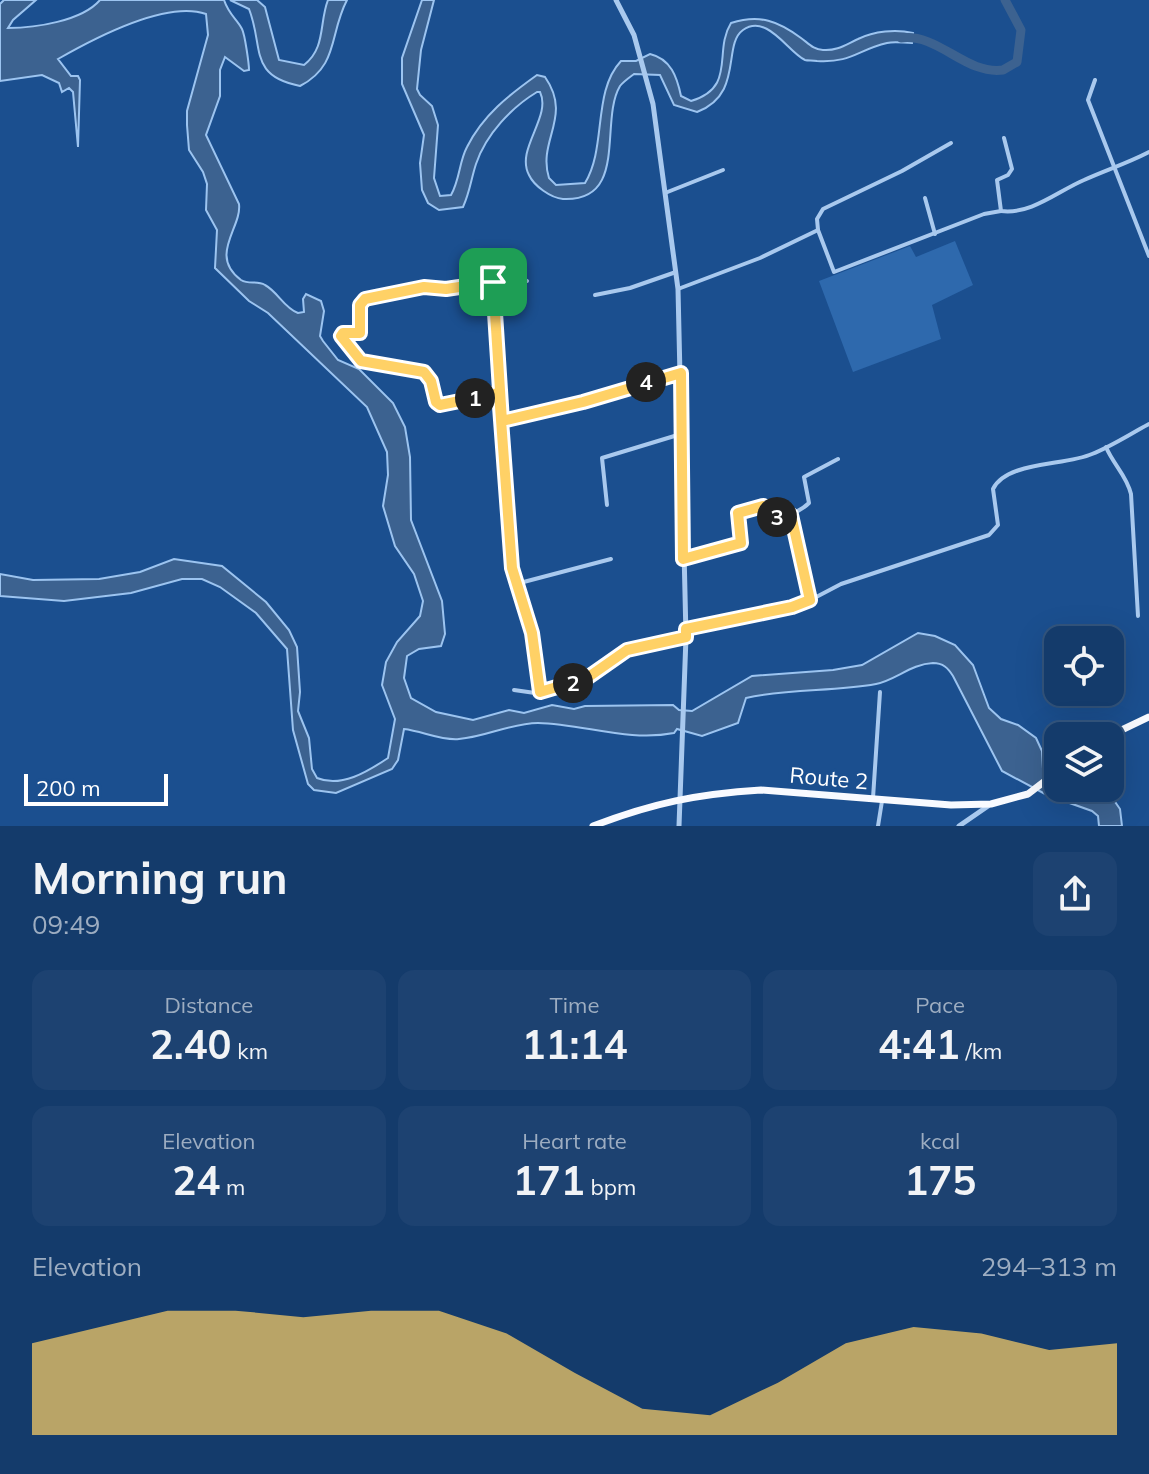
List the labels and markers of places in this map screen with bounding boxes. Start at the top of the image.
pin [459,248,527,316]
pin: 4 [626,362,666,402]
pin: 1 [455,378,495,418]
pin: 3 [757,497,797,537]
pin: 2 [553,663,593,703]

